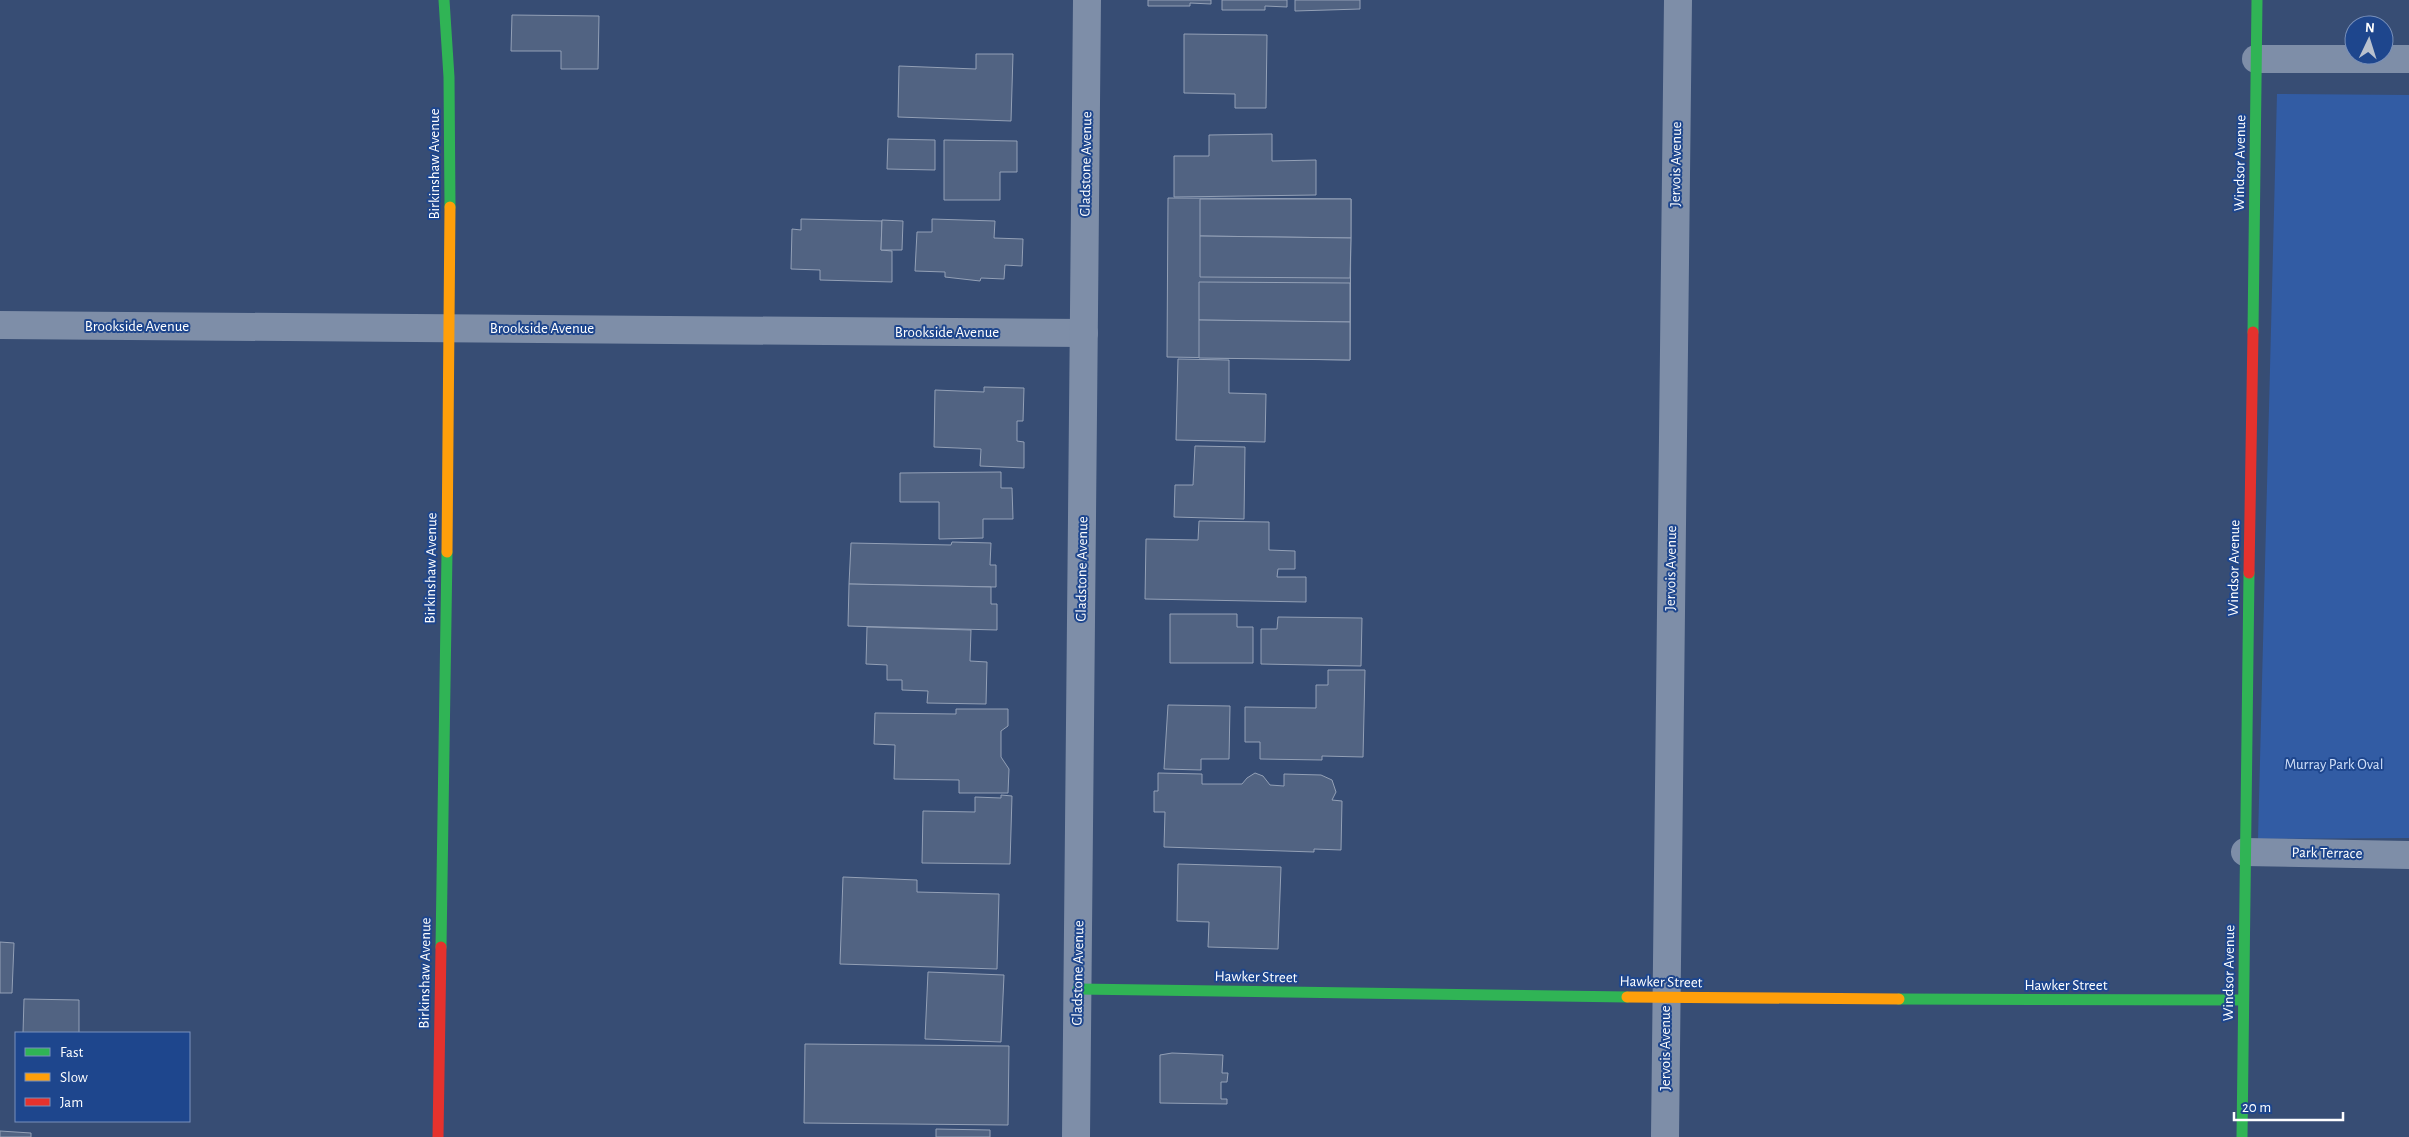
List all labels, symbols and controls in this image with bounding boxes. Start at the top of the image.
north arrow [2344,15,2394,65]
text: N [2364,21,2375,35]
street label: Birkinshaw Avenue [427,108,442,220]
street label: Gladstone Avenue [1078,111,1094,217]
street label: Windsor Avenue [2232,115,2248,211]
street label: Jervois Avenue [1668,121,1684,207]
street label: Brookside Avenue [85,319,189,334]
street label: Brookside Avenue [490,321,594,336]
street label: Brookside Avenue [895,325,999,340]
street label: Birkinshaw Avenue [423,512,439,624]
street label: Gladstone Avenue [1074,516,1090,622]
street label: Windsor Avenue [2226,520,2242,616]
street label: Jervois Avenue [1663,525,1679,611]
park label: Murray Park Oval [2285,757,2383,772]
street label: Park Terrace [2291,845,2363,861]
street label: Birkinshaw Avenue [417,917,433,1029]
street label: Gladstone Avenue [1070,920,1086,1026]
street label: Windsor Avenue [2221,925,2237,1021]
street label: Hawker Street [1214,969,1298,985]
street label: Hawker Street [1619,974,1703,990]
street label: Hawker Street [2025,978,2108,993]
street label: Jervois Avenue [1658,1005,1673,1091]
legend [15,1032,190,1122]
text: Fast [60,1045,84,1060]
text: Slow [60,1070,88,1085]
scale bar [2234,1090,2343,1122]
text: Jam [60,1095,83,1110]
text: 20 m [2242,1100,2271,1115]

